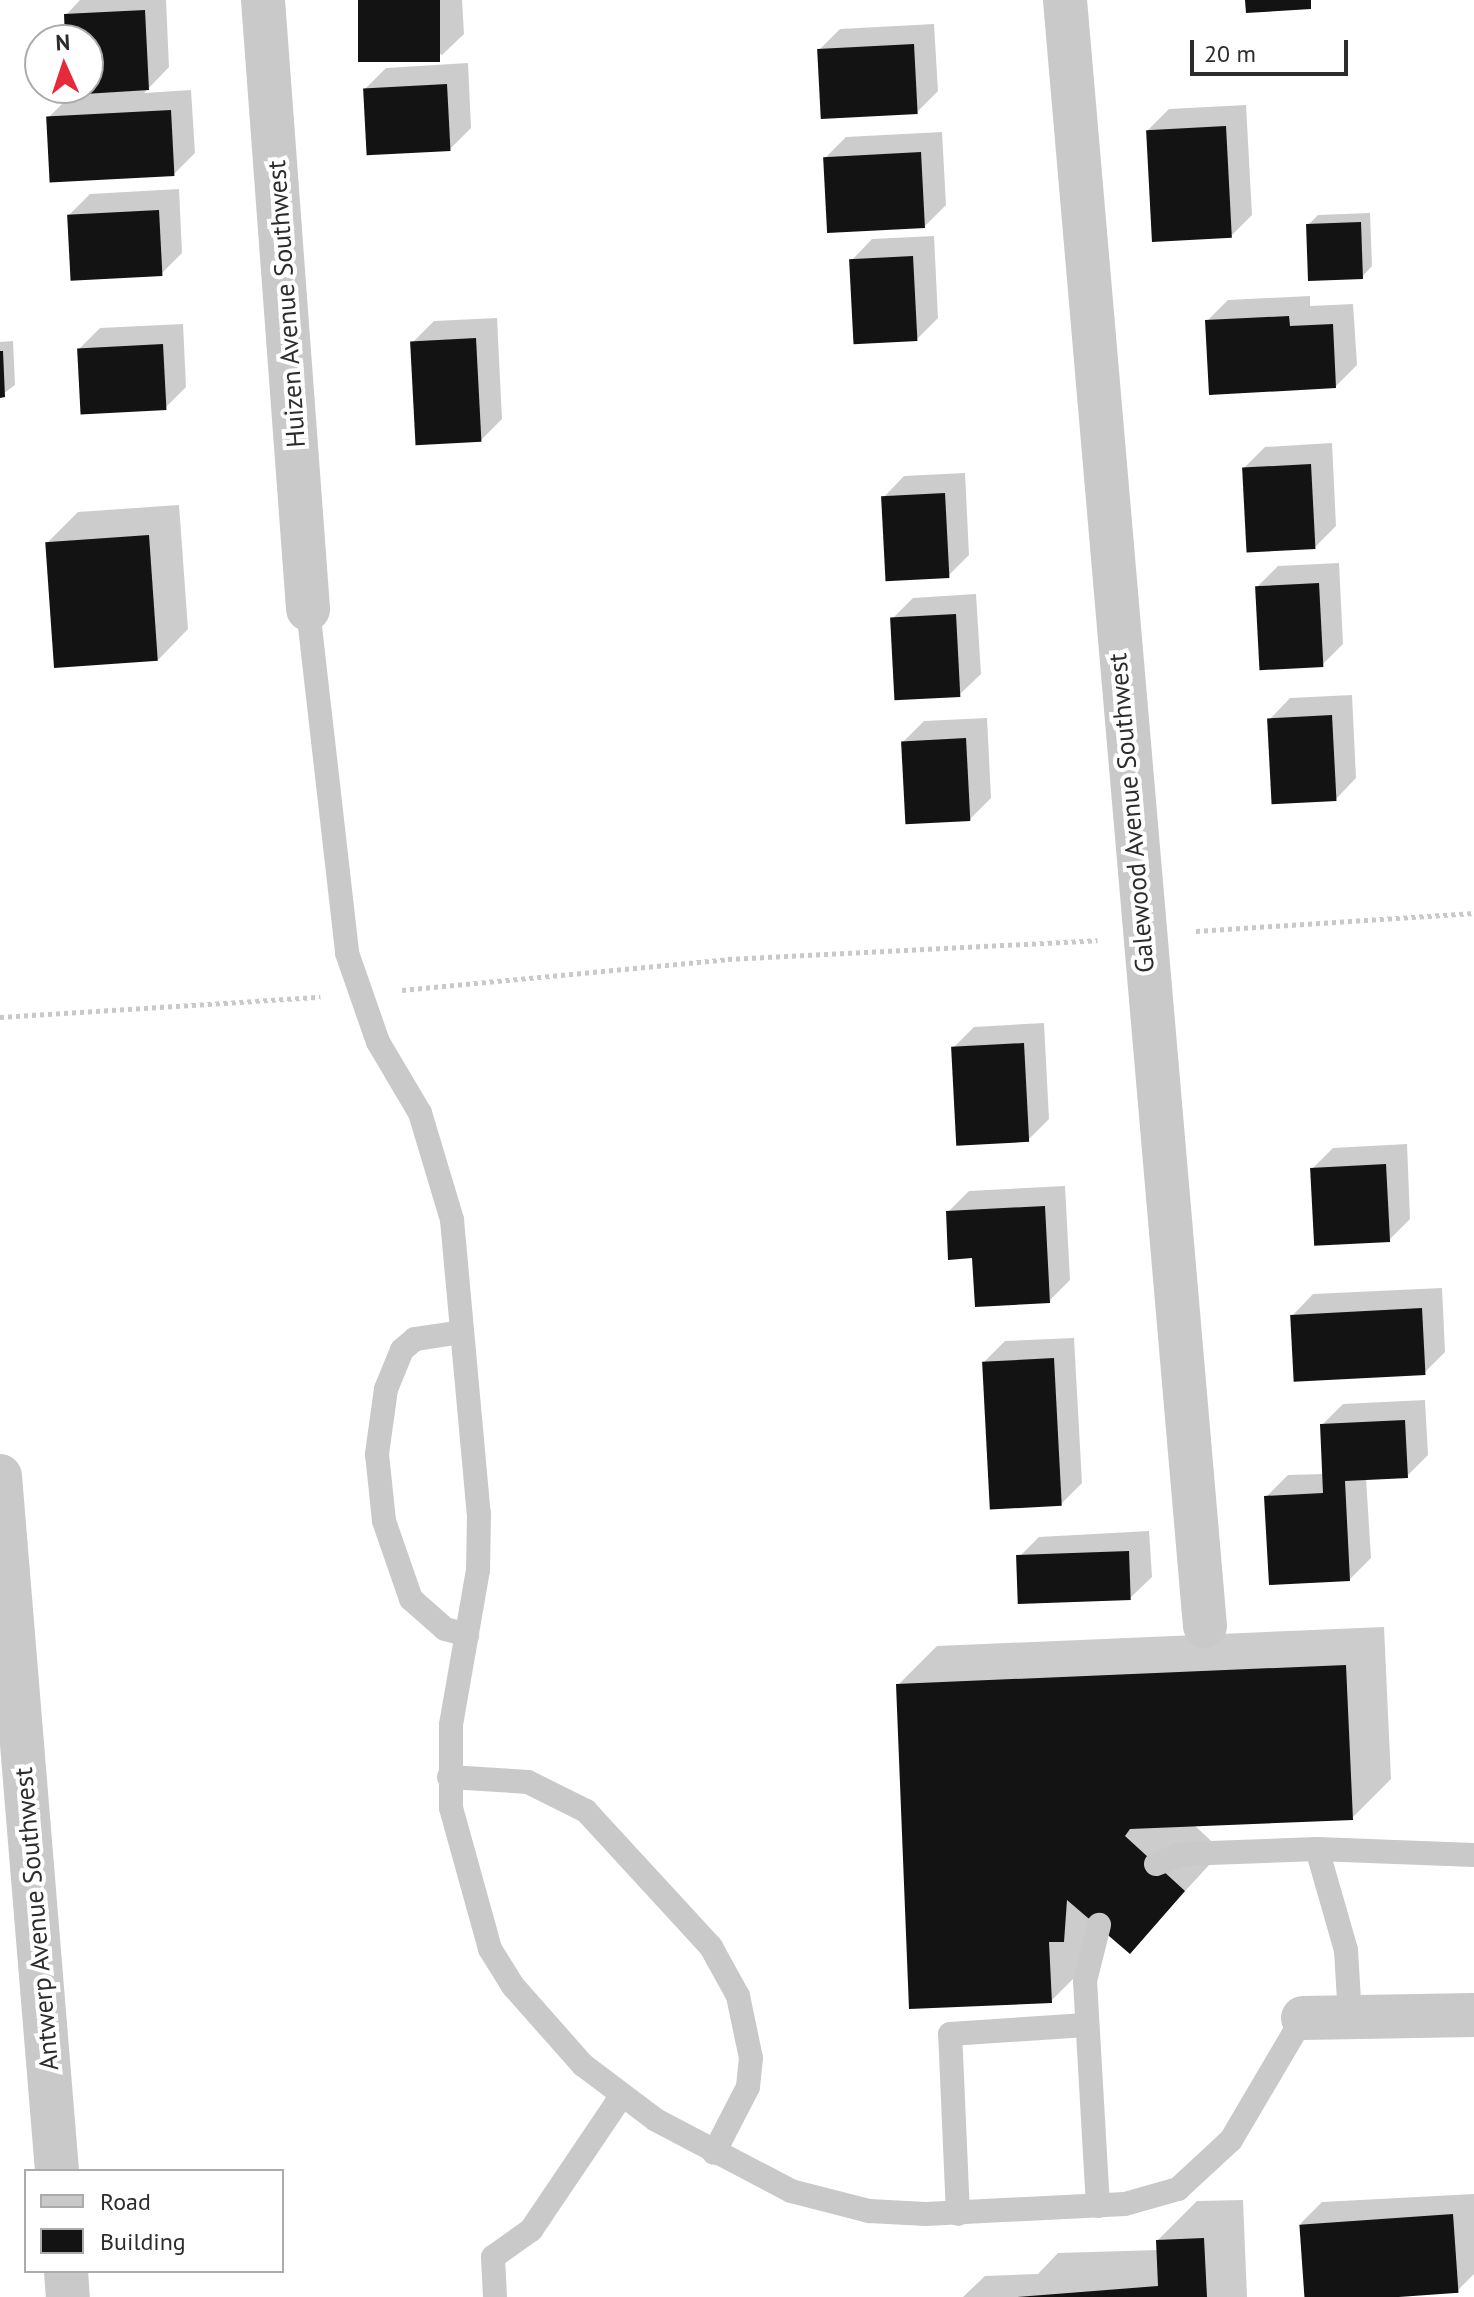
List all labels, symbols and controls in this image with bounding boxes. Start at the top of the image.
north arrow [24,24,104,104]
scale bar [1194,24,1352,74]
text: N [55,28,71,56]
text: 20 m [1204,38,1256,69]
street label: Huizen Avenue Southwest [260,159,312,449]
street label: Galewood Avenue Southwest [1101,651,1161,975]
street label: Antwerp Avenue Southwest [7,1766,65,2072]
legend [24,2169,284,2273]
text: Road [100,2186,151,2217]
text: Building [100,2226,186,2257]

